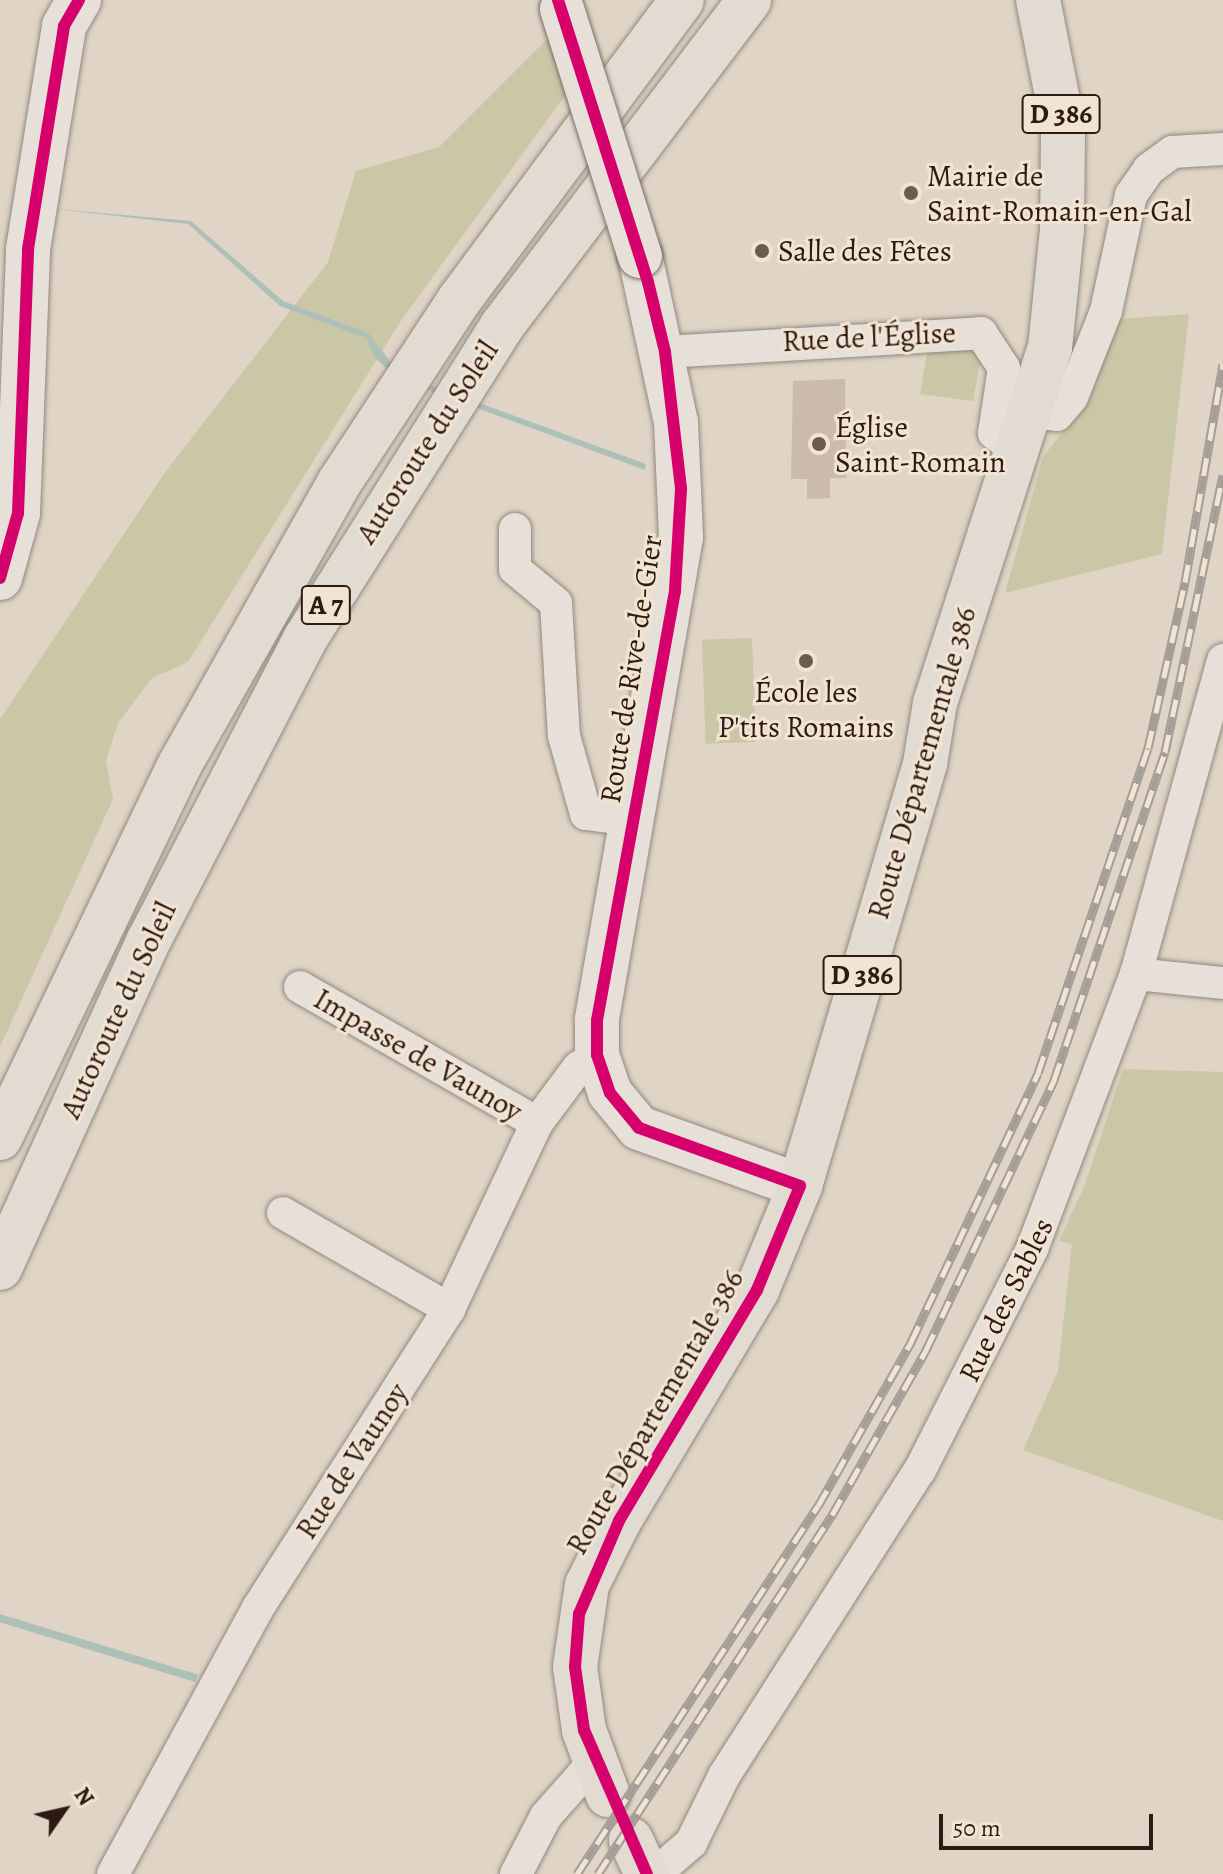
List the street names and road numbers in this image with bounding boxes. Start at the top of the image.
road number: D 386 [1021,90,1101,138]
street label: Rue de l'Église [781,314,957,360]
street label: Autoroute du Soleil [348,334,506,550]
street label: Route de Rive-de-Gier [592,532,670,806]
road number: A 7 [300,581,352,629]
street label: Route Départementale 386 [860,603,984,923]
street label: Autoroute du Soleil [52,896,184,1124]
road number: D 386 [822,951,902,999]
street label: Impasse de Vaunoy [307,981,529,1129]
street label: Rue des Sables [951,1212,1061,1388]
street label: Route Départementale 386 [559,1263,751,1561]
street label: Rue de Vaunoy [288,1376,416,1546]

